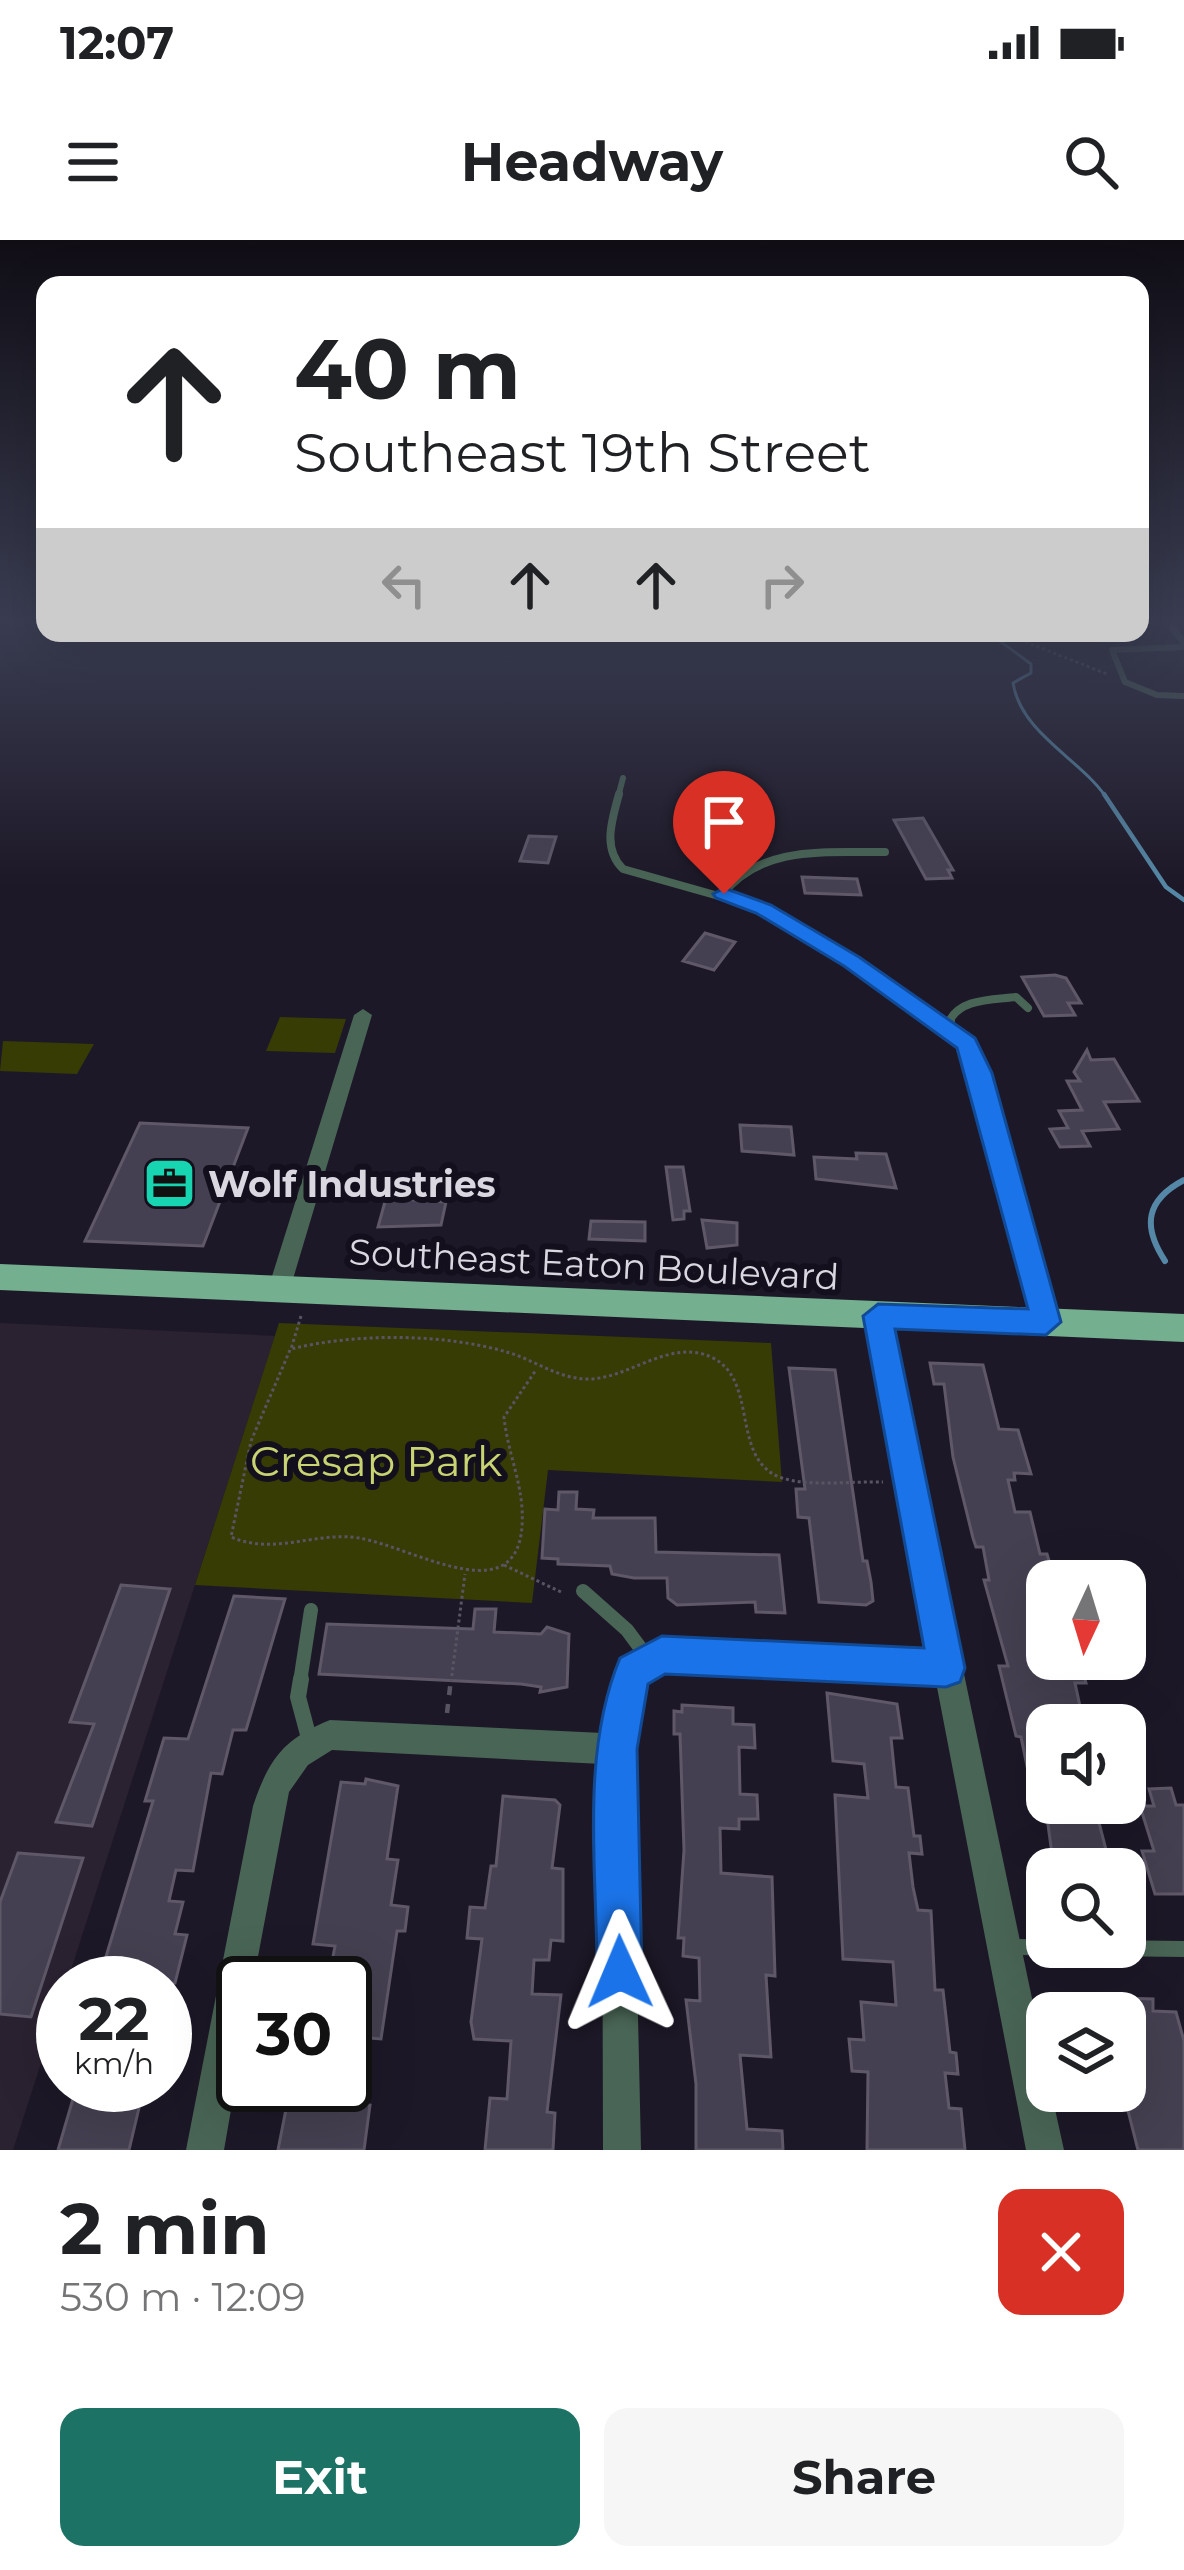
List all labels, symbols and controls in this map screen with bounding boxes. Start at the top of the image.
text: 12:07 [60,15,174,70]
icon: menu [60,129,126,195]
text: Headway [461,129,723,195]
icon: search [1058,129,1124,195]
text: 40 m [294,318,521,420]
icon: ahead [96,324,252,480]
text: Southeast 19th Street [294,420,871,486]
icon: left [371,552,437,618]
icon: ahead [497,552,563,618]
icon: ahead [623,552,689,618]
icon: right [749,552,815,618]
pin [673,771,775,894]
icon: arrive [691,789,757,855]
office icon: Wolf Industries [141,1156,197,1212]
place label: Wolf Industries [208,1162,496,1206]
street label: Southeast Eaton Boulevard [348,1229,840,1299]
park label: Cresap Park [250,1435,502,1487]
north arrow [1026,1560,1146,1680]
map controls [1026,1560,1146,2112]
button: sound [1026,1704,1146,1824]
button: search [1026,1848,1146,1968]
position arrow [557,1909,683,2035]
speed limit sign: 30 [216,1956,372,2112]
text: 22 [79,1982,149,2055]
button: layers [1026,1992,1146,2112]
text: km/h [74,2045,154,2082]
text: 2 min [60,2184,270,2272]
button: close [998,2189,1124,2315]
text: 530 m · 12:09 [60,2273,306,2321]
button: Exit [60,2408,580,2546]
button: Share [604,2408,1124,2546]

